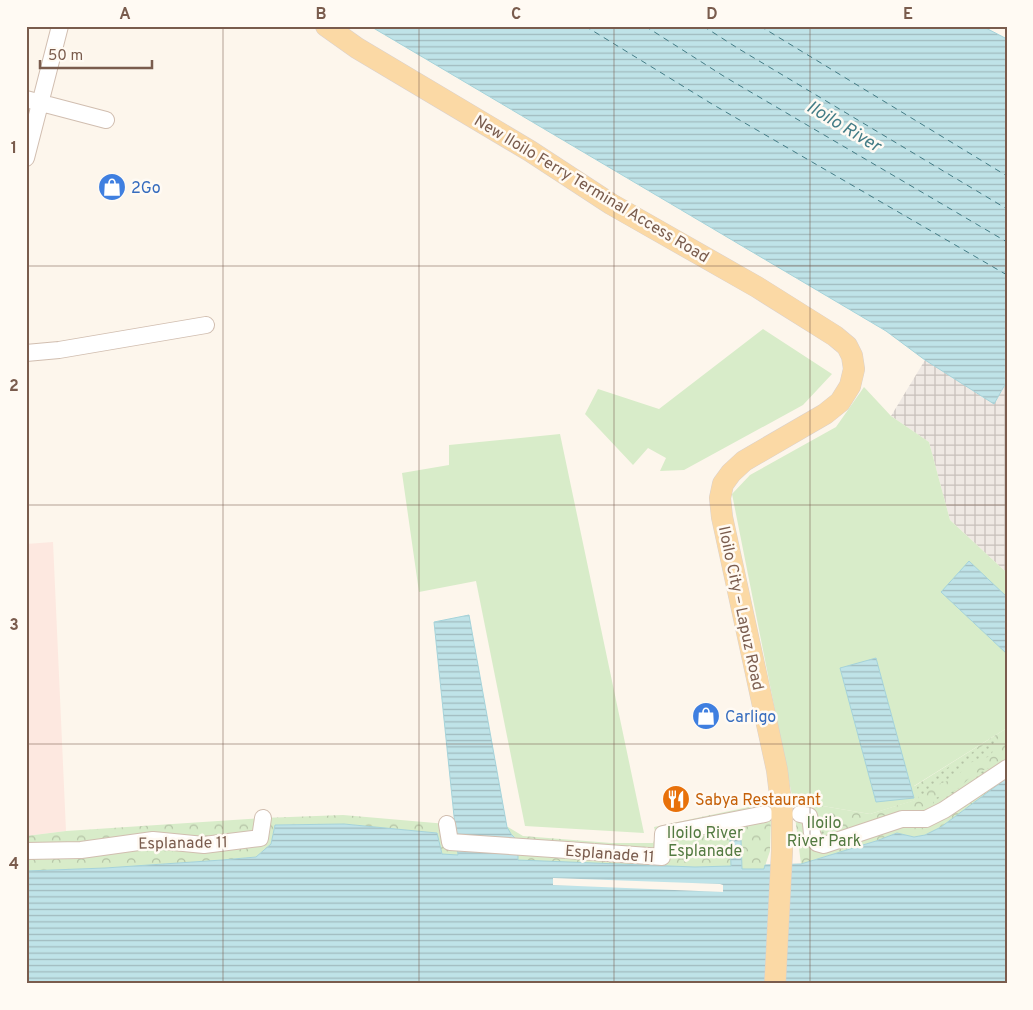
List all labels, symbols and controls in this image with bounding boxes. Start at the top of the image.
text: A [119,5,131,25]
text: B [315,5,327,25]
text: C [511,5,521,25]
text: D [706,5,718,25]
text: E [903,5,913,25]
scale bar [40,38,152,70]
text: 50 m [48,47,83,66]
water label: Iloilo River [802,96,886,159]
street label: New Iloilo Ferry Terminal Access Road [470,111,712,268]
text: 1 [11,139,17,159]
shop icon: 2Go [97,172,127,202]
place label: 2Go [131,179,161,199]
text: 2 [9,377,19,397]
street label: Iloilo City – Lapuz Road [713,524,767,692]
text: 3 [9,616,19,636]
shop icon: Carligo [691,701,721,731]
place label: Carligo [725,708,776,728]
restaurant icon: Sabya Restaurant [661,784,691,814]
place label: Sabya Restaurant [695,791,821,811]
park label: Iloilo River Park [787,814,861,852]
park label: Iloilo River Esplanade [667,824,743,862]
street label: Esplanade 11 [138,833,228,855]
street label: Esplanade 11 [564,842,655,868]
text: 4 [9,855,19,875]

